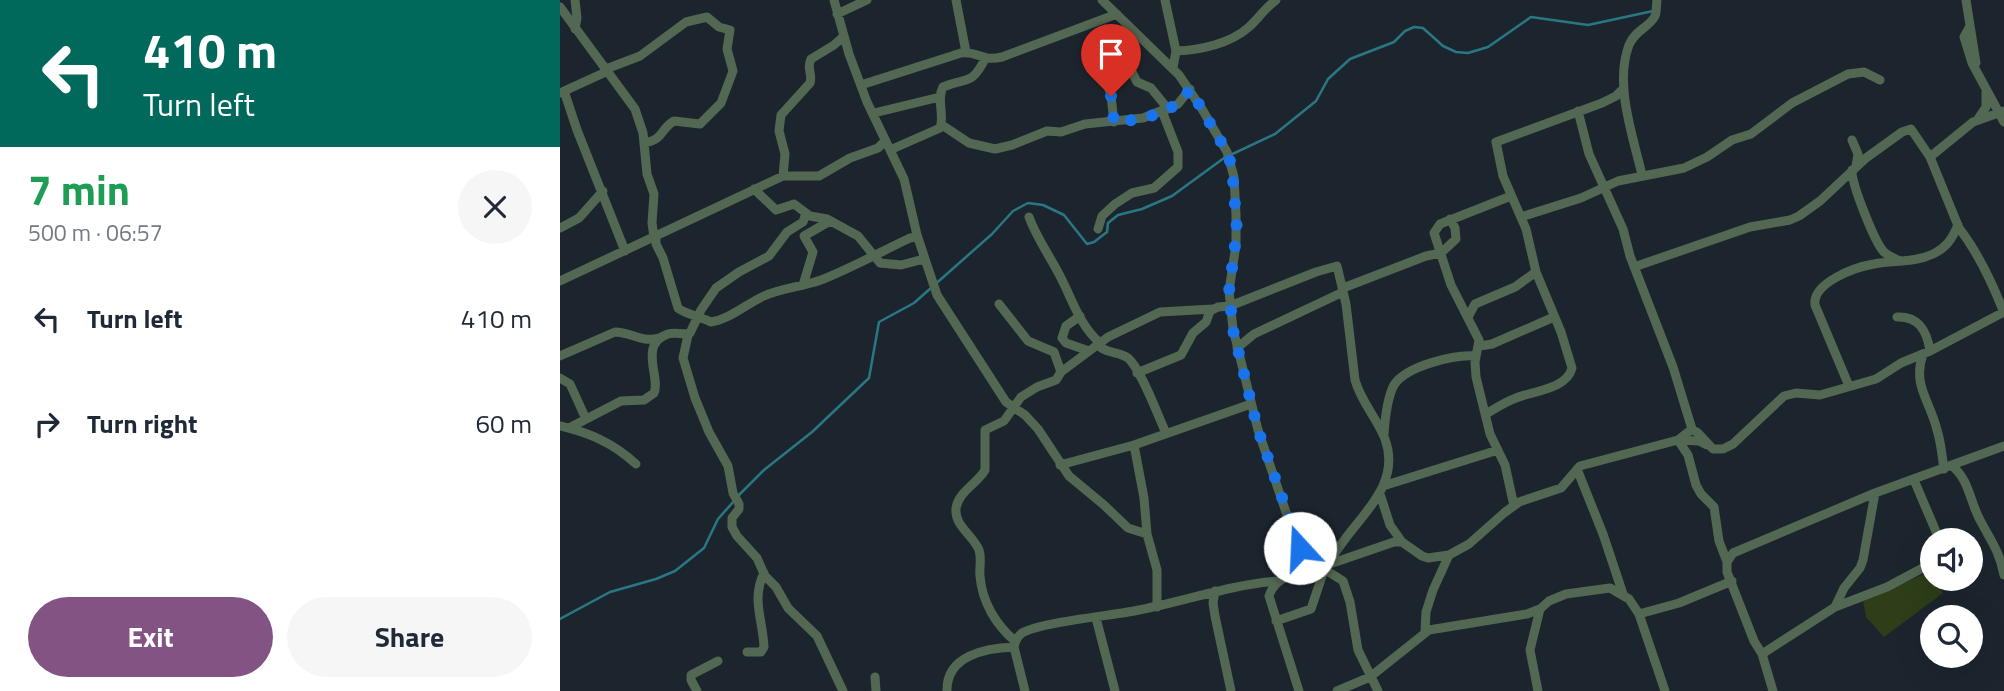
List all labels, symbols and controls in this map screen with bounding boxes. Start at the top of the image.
text: 410 m [143,12,277,87]
pin [1081,24,1141,96]
icon: left [28,28,119,119]
icon: arrive [1092,35,1130,73]
text: Turn left [143,80,255,128]
text: 7 min [28,157,130,221]
button: close [458,170,532,244]
text: 500 m · 06:57 [28,215,163,250]
text: Turn left [87,299,182,338]
text: 410 m [461,299,532,338]
icon: left [28,300,66,338]
text: Turn right [87,404,198,443]
text: 60 m [475,404,532,443]
icon: right [28,405,66,443]
position arrow [1263,511,1337,585]
map controls [1920,528,1983,668]
button: sound [1920,528,1983,591]
button: Exit [28,597,273,677]
button: Share [287,597,532,677]
button: search [1920,605,1983,668]

